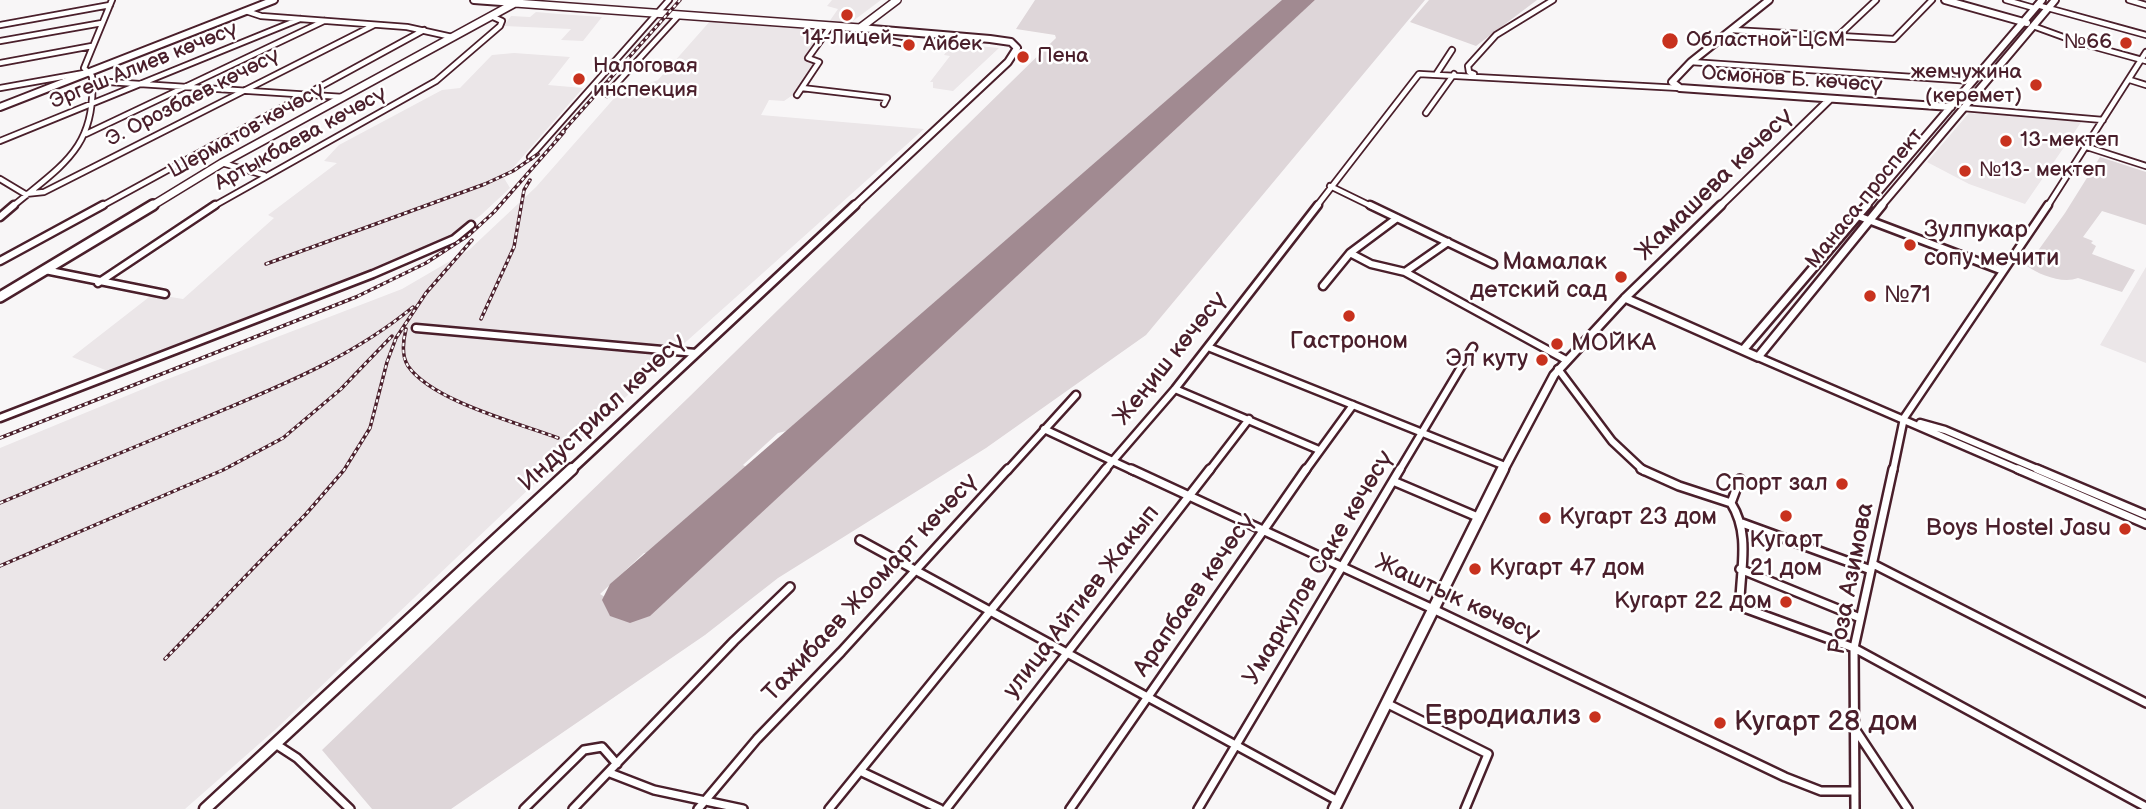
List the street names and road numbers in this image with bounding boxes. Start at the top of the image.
street label: Эргеш Алиев көчөсү [46,17,242,115]
street label: Э. Орозбаев көчөсү [102,43,284,153]
street label: Осмонов Б. көчөсү [1700,61,1884,99]
street label: Шерматов көчөсү [164,78,330,184]
street label: Артыкбаева көчөсү [211,81,391,197]
street label: Жамашева көчөсү [1630,102,1800,268]
street label: Манаса проспект [1801,124,1929,274]
street label: Жеңиш көчөсү [1108,286,1234,432]
street label: Индустриал көчөсү [513,328,693,498]
street label: Умаркулов Саке көчөсү [1237,445,1401,691]
street label: Тажибаев Жоомарт көчөсү [757,468,985,708]
street label: улица Айтиев Жакып [998,500,1166,704]
street label: Роза Азимова [1823,501,1881,657]
street label: Арапбаев көчөсү [1128,508,1262,682]
street label: Жаштык көчөсү [1370,548,1544,650]

